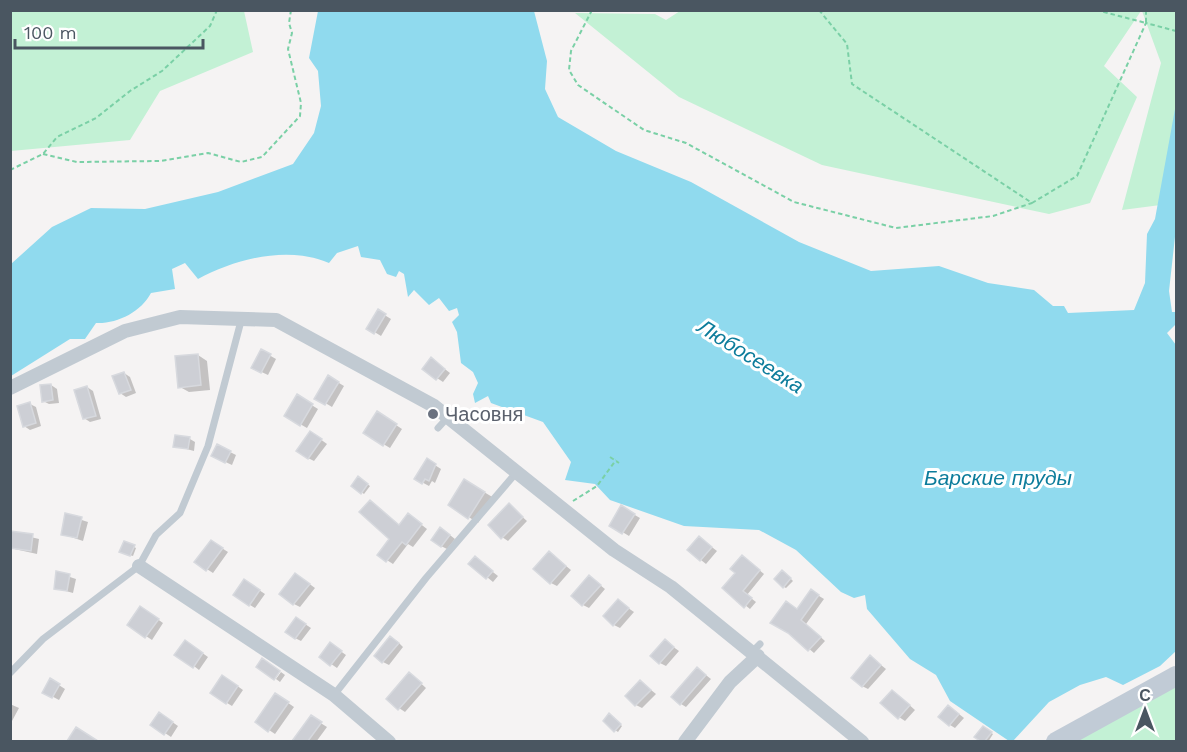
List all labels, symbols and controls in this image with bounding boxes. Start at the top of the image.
scale bar [15,12,202,50]
text: 100 m [24,22,77,43]
water label: Любосеевка [692,313,809,398]
place label: Часовня [445,402,523,426]
marker: Часовня [426,407,440,421]
water label: Барские пруды [924,465,1073,490]
north arrow [1115,680,1175,740]
text: С [1139,686,1151,705]

